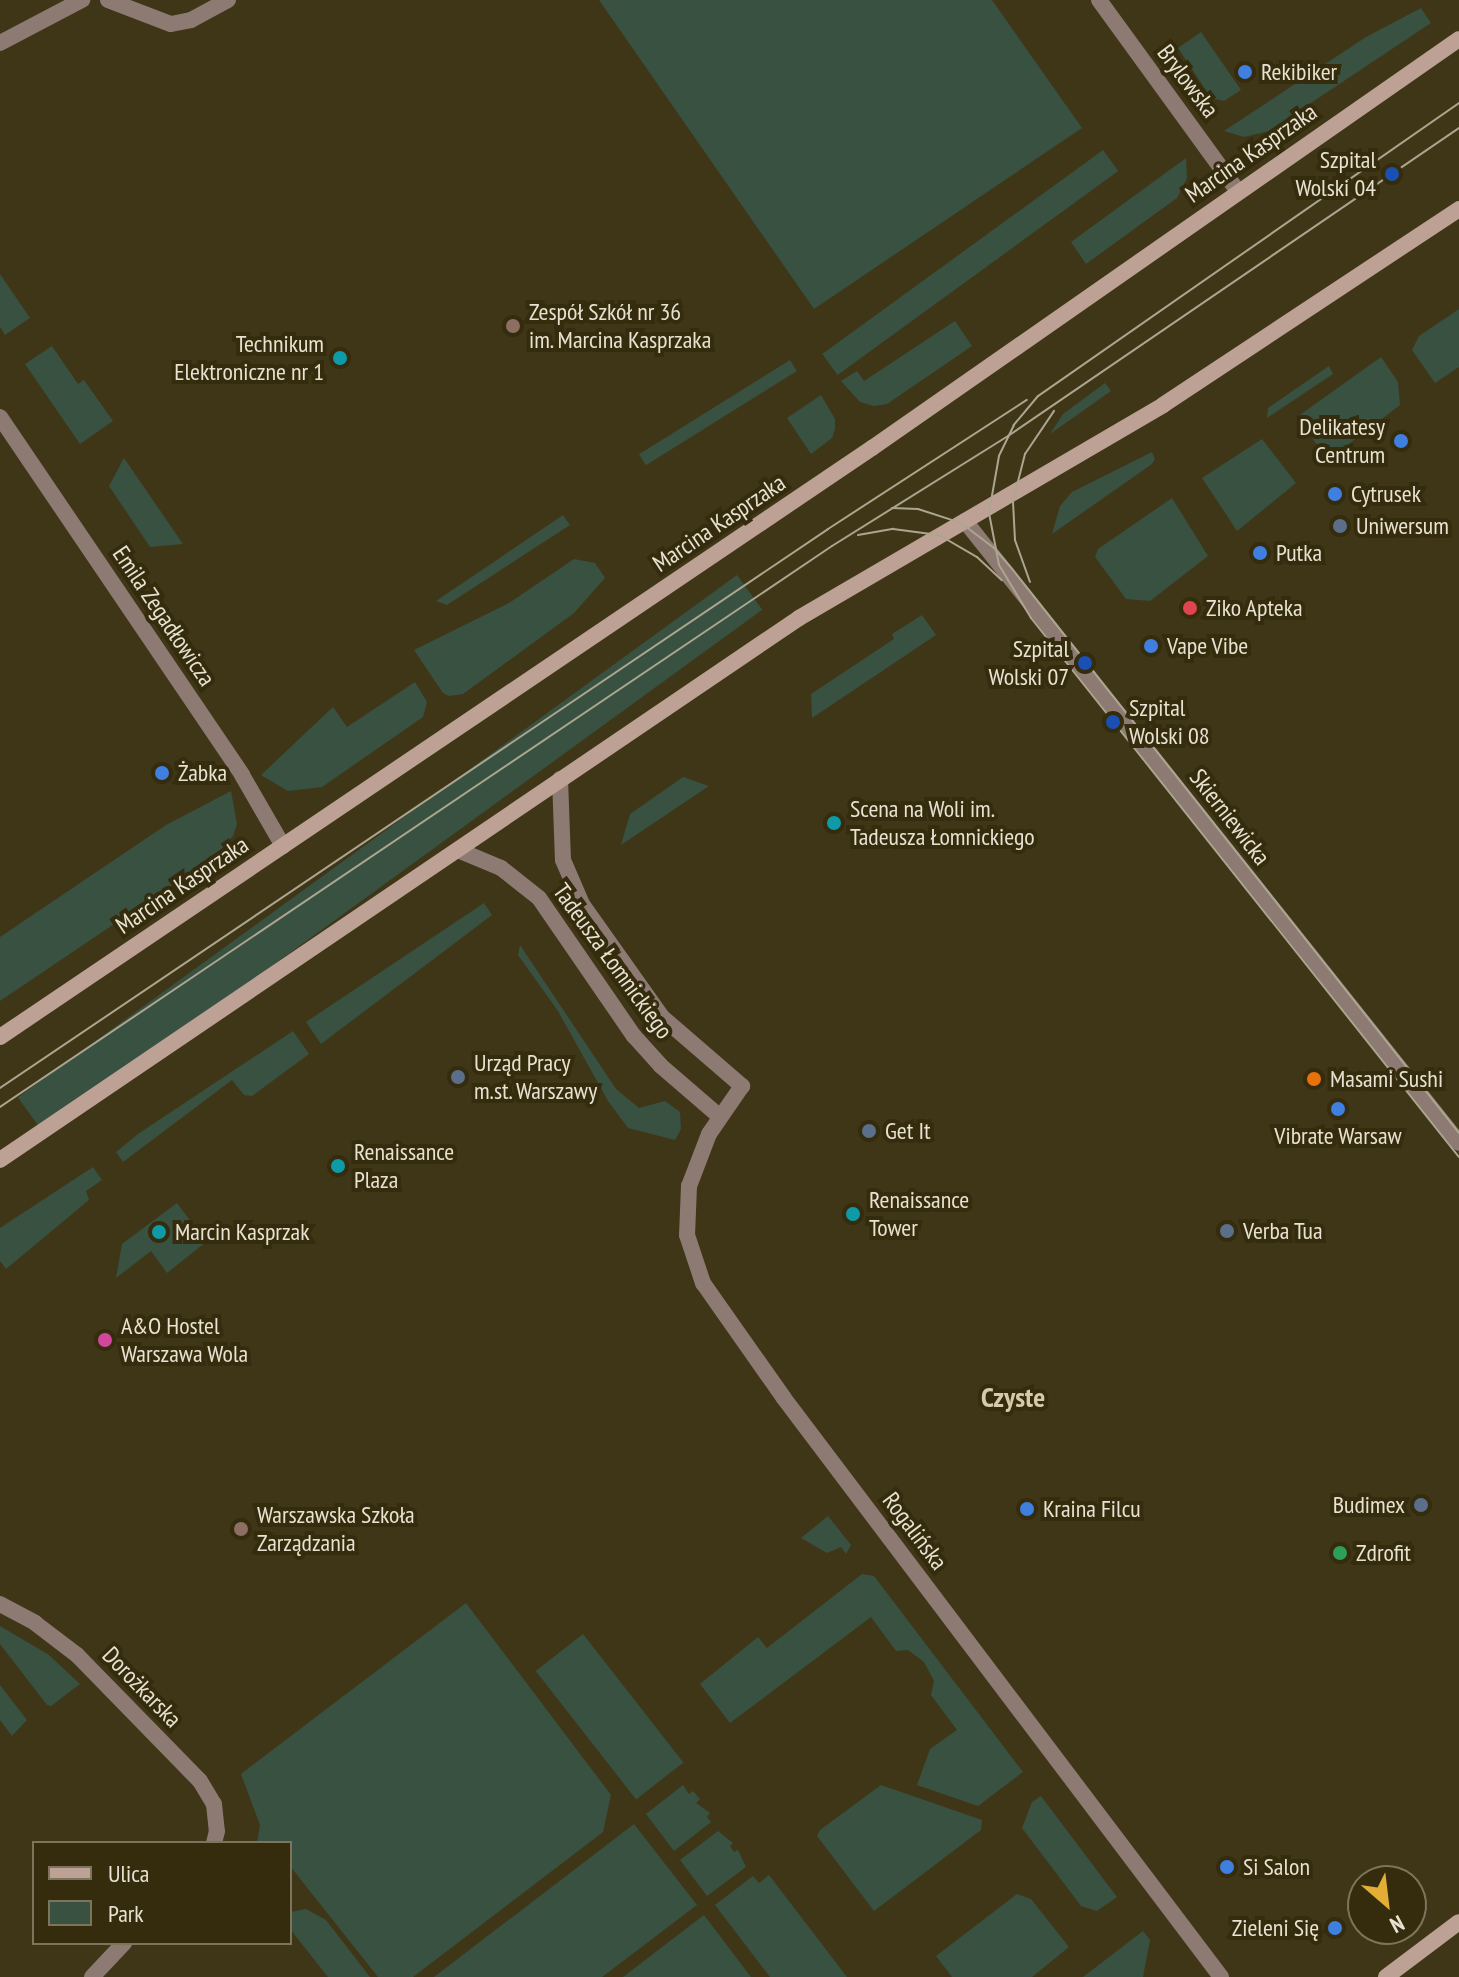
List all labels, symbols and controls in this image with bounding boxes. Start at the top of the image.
street label: Brylowska [1151,39,1225,123]
place label: Rekibiker [1261,58,1337,86]
marker: Rekibiker [1236,63,1254,81]
street label: Marcina Kasprzaka [1180,97,1322,209]
place label: Szpital Wolski 04 [1295,146,1376,202]
marker: Szpital Wolski 04 [1383,165,1401,183]
place label: Zespół Szkół nr 36 im. Marcina Kasprzaka [529,298,713,354]
marker: Zespół Szkół nr 36 im. Marcina Kasprzaka [504,317,522,335]
place label: Technikum Elektroniczne nr 1 [174,330,324,386]
marker: Technikum Elektroniczne nr 1 [331,349,349,367]
place label: Delikatesy Centrum [1299,413,1385,469]
marker: Delikatesy Centrum [1392,432,1410,450]
street label: Marcina Kasprzaka [647,468,791,578]
place label: Cytrusek [1351,480,1421,508]
marker: Cytrusek [1326,485,1344,503]
place label: Uniwersum [1356,512,1449,540]
marker: Uniwersum [1331,517,1349,535]
place label: Putka [1276,539,1322,567]
street label: Emila Zegadłowicza [107,540,221,692]
marker: Putka [1251,544,1269,562]
place label: Ziko Apteka [1206,594,1303,622]
marker: Ziko Apteka [1181,599,1199,617]
place label: Vape Vibe [1167,632,1249,660]
place label: Szpital Wolski 07 [988,635,1069,691]
marker: Vape Vibe [1142,637,1160,655]
marker: Szpital Wolski 07 [1076,654,1094,672]
place label: Szpital Wolski 08 [1129,694,1210,750]
marker: Szpital Wolski 08 [1104,713,1122,731]
place label: Żabka [178,759,227,787]
street label: Skierniewicka [1184,763,1276,871]
marker: Żabka [153,764,171,782]
place label: Scena na Woli im. Tadeusza Łomnickiego [850,795,1035,851]
marker: Scena na Woli im. Tadeusza Łomnickiego [825,814,843,832]
street label: Marcina Kasprzaka [110,830,254,940]
street label: Tadeusza Łomnickiego [547,878,679,1044]
place label: Urząd Pracy m.st. Warszawy [474,1049,599,1105]
place label: Masami Sushi [1330,1065,1443,1093]
marker: Urząd Pracy m.st. Warszawy [449,1068,467,1086]
marker: Masami Sushi [1305,1070,1323,1088]
marker: Vibrate Warsaw [1329,1100,1347,1118]
place label: Get It [885,1117,931,1145]
marker: Get It [860,1122,878,1140]
place label: Vibrate Warsaw [1274,1122,1402,1150]
place label: Renaissance Plaza [354,1138,454,1194]
marker: Renaissance Plaza [329,1157,347,1175]
place label: Renaissance Tower [869,1186,969,1242]
marker: Renaissance Tower [844,1205,862,1223]
place label: Verba Tua [1243,1217,1323,1245]
place label: Marcin Kasprzak [175,1218,309,1246]
marker: Verba Tua [1218,1222,1236,1240]
marker: Marcin Kasprzak [150,1223,168,1241]
place label: A&O Hostel Warszawa Wola [121,1312,249,1368]
marker: A&O Hostel Warszawa Wola [96,1331,114,1349]
district label: Czyste [981,1380,1045,1414]
street label: Rogalińska [877,1487,953,1575]
place label: Budimex [1333,1491,1405,1519]
place label: Kraina Filcu [1043,1495,1141,1523]
marker: Budimex [1412,1496,1430,1514]
marker: Kraina Filcu [1018,1500,1036,1518]
place label: Warszawska Szkoła Zarządzania [257,1501,415,1557]
marker: Warszawska Szkoła Zarządzania [232,1520,250,1538]
place label: Zdrofit [1356,1539,1411,1567]
marker: Zdrofit [1331,1544,1349,1562]
street label: Dorożkarska [97,1641,187,1733]
legend [32,1841,292,1945]
place label: Si Salon [1243,1853,1310,1881]
text: Ulica [108,1858,149,1889]
marker: Si Salon [1218,1858,1236,1876]
north arrow [1347,1865,1427,1945]
text: Park [108,1898,144,1929]
text: N [1386,1909,1409,1940]
place label: Zieleni Się [1232,1914,1319,1942]
marker: Zieleni Się [1326,1919,1344,1937]

